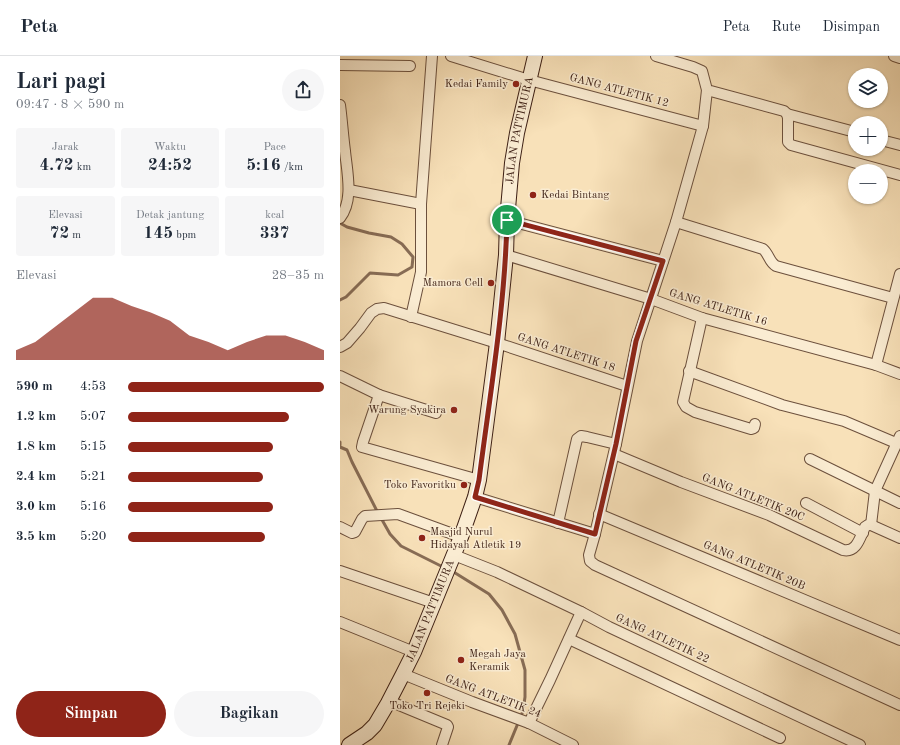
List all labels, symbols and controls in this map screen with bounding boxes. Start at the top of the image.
text: Peta [20,18,58,37]
text: Peta [723,20,750,34]
text: Rute [772,20,801,34]
text: Disimpan [823,20,880,34]
map controls [848,68,888,204]
button: layers [848,68,888,108]
button: share [282,69,324,111]
text: Lari pagi [16,71,106,93]
street label: GANG ATLETIK 12 [568,72,670,110]
street label: JALAN PATTIMURA [505,75,536,185]
place label: Kedai Family [445,79,508,90]
marker: Kedai Family [511,79,521,89]
text: 09:47 · 8 × 590 m [16,98,124,111]
button: + [848,116,888,156]
text: Jarak [52,142,79,153]
text: Waktu [154,142,186,153]
text: Pace [264,142,286,153]
text: 4.72 [39,157,74,174]
text: 24:52 [148,157,192,174]
text: 5:16 [246,157,281,174]
text: km [74,162,91,173]
text: /km [281,162,303,173]
button: − [848,164,888,204]
marker: Kedai Bintang [528,190,538,200]
place label: Kedai Bintang [541,190,609,201]
pin [490,203,524,237]
icon: arrive [496,209,518,231]
text: Elevasi [48,210,82,221]
text: Detak jantung [136,210,204,221]
text: kcal [265,210,284,221]
text: 72 [50,225,69,242]
text: 145 [144,225,173,242]
text: 337 [260,225,289,242]
text: m [69,230,81,241]
text: bpm [173,230,196,241]
text: Elevasi [16,269,57,282]
text: 28–35 m [272,269,324,282]
place label: Mamora Cell [423,278,483,289]
marker: Mamora Cell [486,278,496,288]
street label: GANG ATLETIK 16 [668,288,768,328]
street label: GANG ATLETIK 18 [516,332,616,374]
text: 590 m [16,380,53,393]
text: 4:53 [80,380,106,393]
place label: Warung Syakira [368,405,447,416]
marker: Warung Syakira [449,405,459,415]
text: 1.2 km [16,410,56,423]
text: 5:07 [80,410,106,423]
text: 1.8 km [16,440,56,453]
text: 5:15 [80,440,106,453]
text: 2.4 km [16,470,56,483]
text: 5:21 [80,470,106,483]
street label: GANG ATLETIK 20C [700,472,806,524]
place label: Toko Favoritku [384,480,456,491]
marker: Toko Favoritku [459,480,469,490]
text: 3.0 km [16,500,56,513]
text: 5:16 [80,500,106,513]
place label: Masjid Nurul Hidayah Atletik 19 [430,527,521,551]
text: 3.5 km [16,530,56,543]
text: 5:20 [80,530,106,543]
marker: Masjid Nurul Hidayah Atletik 19 [417,533,427,543]
street label: GANG ATLETIK 20B [701,540,807,592]
street label: JALAN PATTIMURA [404,558,457,664]
street label: GANG ATLETIK 22 [613,612,711,666]
place label: Megah Jaya Keramik [469,649,526,673]
marker: Megah Jaya Keramik [456,655,466,665]
street label: GANG ATLETIK 24 [443,674,543,720]
marker: Toko Tri Rejeki [422,688,432,698]
button: Simpan [16,691,166,737]
button: Bagikan [174,691,324,737]
place label: Toko Tri Rejeki [389,701,465,712]

